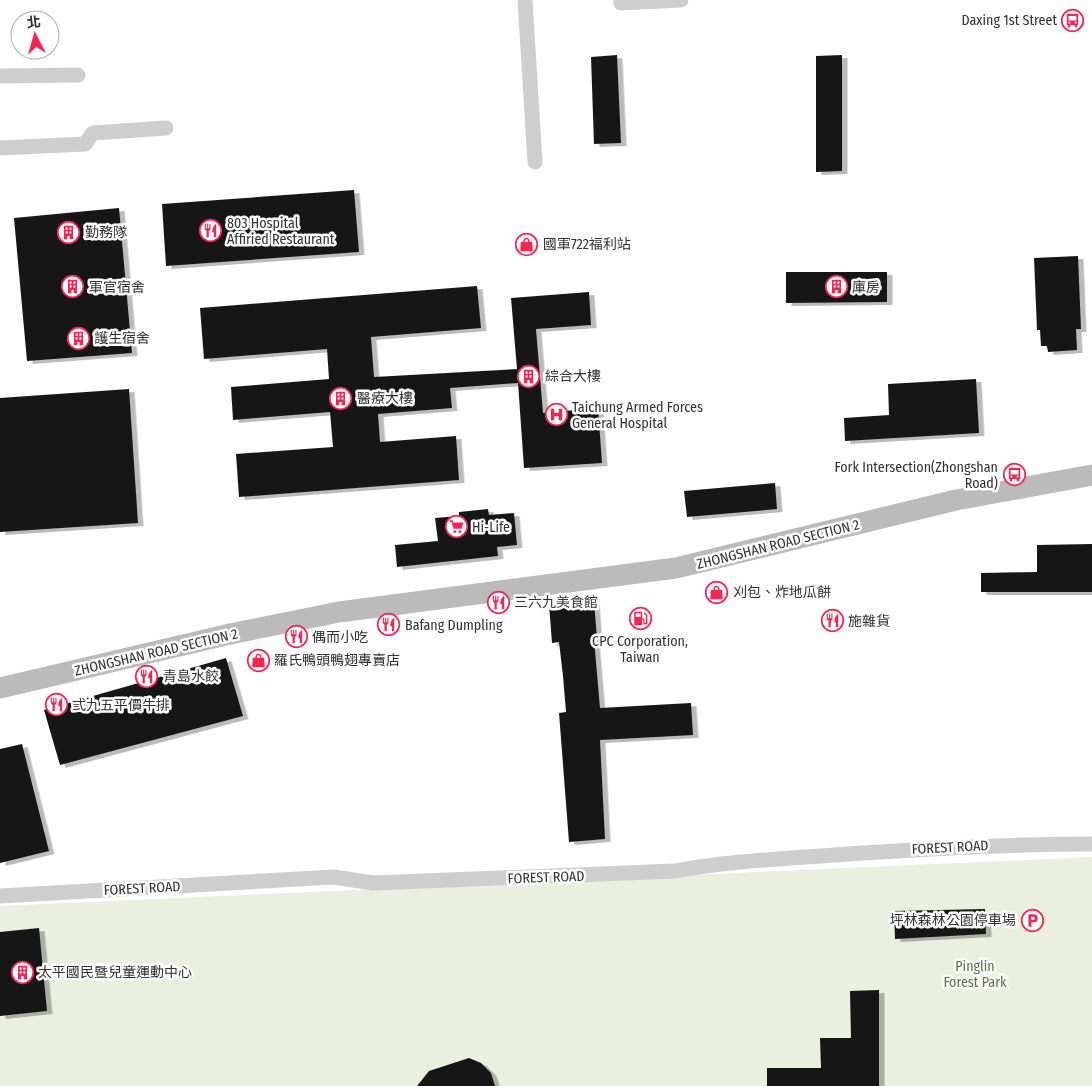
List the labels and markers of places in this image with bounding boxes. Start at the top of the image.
bus stop icon: Daxing 1st Street [1061,8,1085,32]
place label: Daxing 1st Street [962,12,1057,29]
place label: 803 Hospital Affiried Restaurant [227,215,335,248]
restaurant icon: 803 Hospital Affiried Restaurant [199,219,223,243]
building icon: 勤務隊 [57,220,81,244]
place label: 勤務隊 [85,224,127,241]
shop icon: 國軍722福利站 [515,232,539,256]
place label: 國軍722福利站 [543,236,631,253]
building icon: 軍官宿舍 [61,275,85,299]
building icon: 庫房 [824,275,848,299]
place label: 軍官宿舍 [89,279,145,296]
place label: 庫房 [852,279,880,296]
building icon: 護生宿舍 [66,326,90,350]
place label: 護生宿舍 [94,330,150,347]
building icon: 綜合大樓 [517,364,541,388]
place label: 綜合大樓 [545,368,601,385]
building icon: 醫療大樓 [329,386,353,410]
place label: 醫療大樓 [357,390,413,407]
place label: Taichung Armed Forces General Hospital [572,399,703,432]
hospital icon: Taichung Armed Forces General Hospital [544,403,568,427]
place label: Fork Intersection(Zhongshan Road) [835,459,998,492]
bus stop icon: Fork Intersection(Zhongshan Road) [1002,463,1026,487]
supermarket icon: Hi-Life [444,515,468,539]
place label: Hi-Life [472,519,510,536]
shop icon: 刈包、炸地瓜餅 [705,580,729,604]
place label: 刈包、炸地瓜餅 [733,584,831,601]
restaurant icon: 三六九美食館 [486,590,510,614]
place label: 三六九美食館 [514,594,598,611]
fuel station icon: CPC Corporation, Taiwan [628,607,652,631]
restaurant icon: 施雜貨 [820,609,844,633]
restaurant icon: Bafang Dumpling [377,613,401,637]
place label: 施雜貨 [848,613,890,630]
place label: Bafang Dumpling [405,617,503,634]
restaurant icon: 偶而小吃 [284,625,308,649]
place label: 偶而小吃 [312,629,368,646]
place label: CPC Corporation, Taiwan [592,633,688,666]
shop icon: 羅氏鴨頭鴨翅專賣店 [246,648,270,672]
place label: 羅氏鴨頭鴨翅專賣店 [274,652,400,669]
restaurant icon: 青島水餃 [135,664,159,688]
place label: 青島水餃 [163,668,219,685]
restaurant icon: 弎九五平價牛排 [44,693,68,717]
place label: 弎九五平價牛排 [72,697,170,714]
parking icon: 坪林森林公園停車場 [1020,908,1044,932]
place label: 坪林森林公園停車場 [890,912,1016,929]
building icon: 太平國民暨兒童運動中心 [10,960,34,984]
place label: 太平國民暨兒童運動中心 [38,964,192,981]

